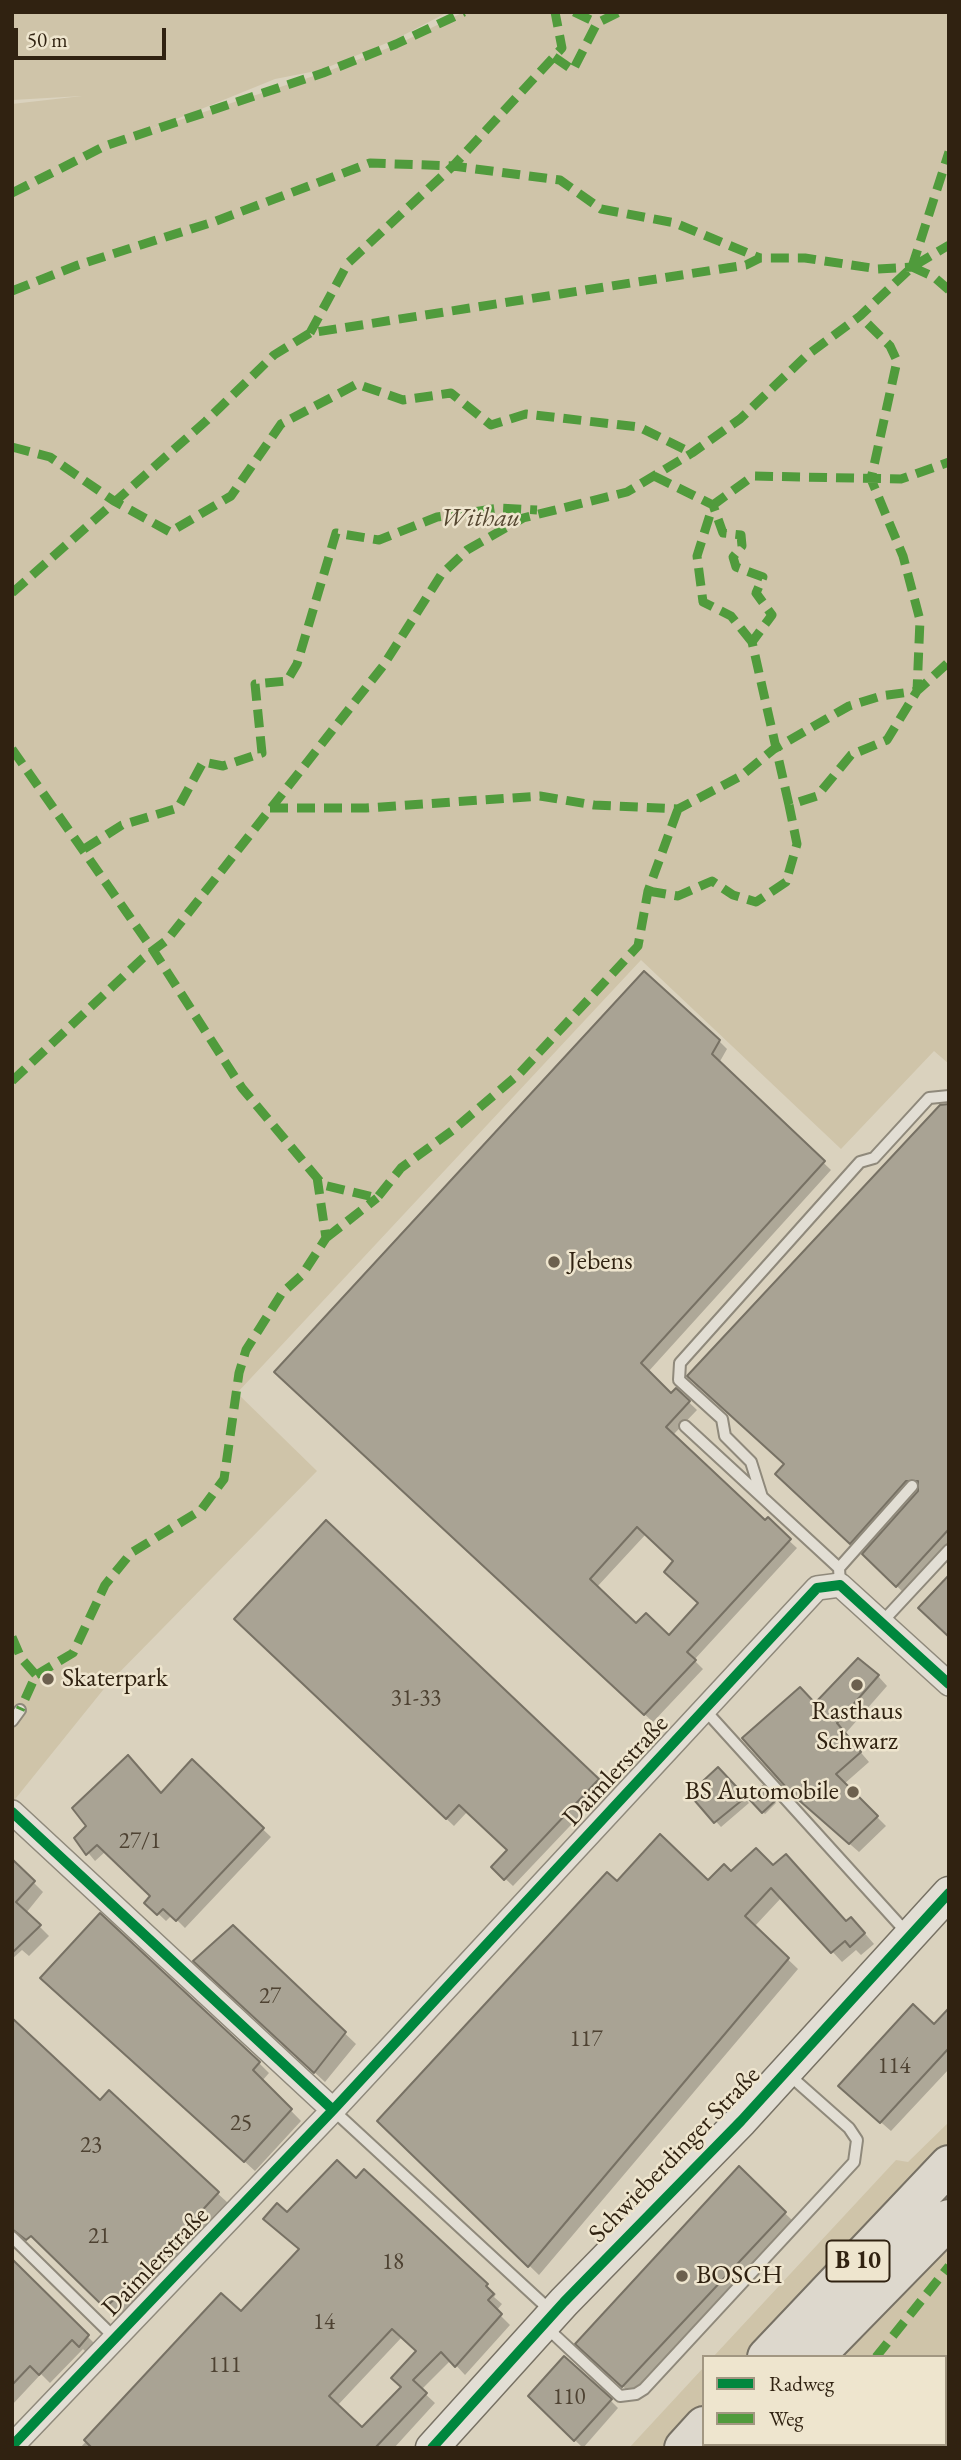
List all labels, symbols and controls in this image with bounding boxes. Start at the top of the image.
scale bar [18,14,170,58]
text: 50 m [27,26,68,53]
park label: Withau [440,503,520,535]
place label: Jebens [568,1246,633,1278]
marker: Jebens [546,1254,562,1270]
place label: Skaterpark [62,1663,168,1695]
marker: Skaterpark [40,1671,56,1687]
marker: Rasthaus Schwarz [849,1677,865,1693]
house number: 31-33 [391,1685,441,1713]
place label: Rasthaus Schwarz [811,1696,903,1758]
street label: Daimlerstraße [557,1709,675,1833]
place label: BS Automobile [684,1776,839,1808]
marker: BS Automobile [845,1784,861,1800]
house number: 27/1 [119,1828,161,1856]
house number: 27 [259,1983,281,2011]
house number: 117 [569,2026,603,2054]
house number: 114 [877,2053,911,2081]
street label: Schwieberdinger Straße [583,2060,767,2250]
house number: 25 [230,2110,252,2138]
house number: 23 [80,2132,102,2160]
street label: Daimlerstraße [96,2201,216,2323]
house number: 21 [88,2223,110,2251]
road number: B 10 [826,2240,890,2282]
house number: 18 [382,2249,404,2277]
place label: BOSCH [696,2260,783,2292]
marker: BOSCH [674,2268,690,2284]
house number: 14 [313,2309,335,2337]
house number: 111 [208,2352,242,2380]
legend [702,2355,947,2446]
text: Radweg [769,2370,834,2397]
house number: 110 [552,2384,586,2412]
text: Weg [769,2405,803,2432]

